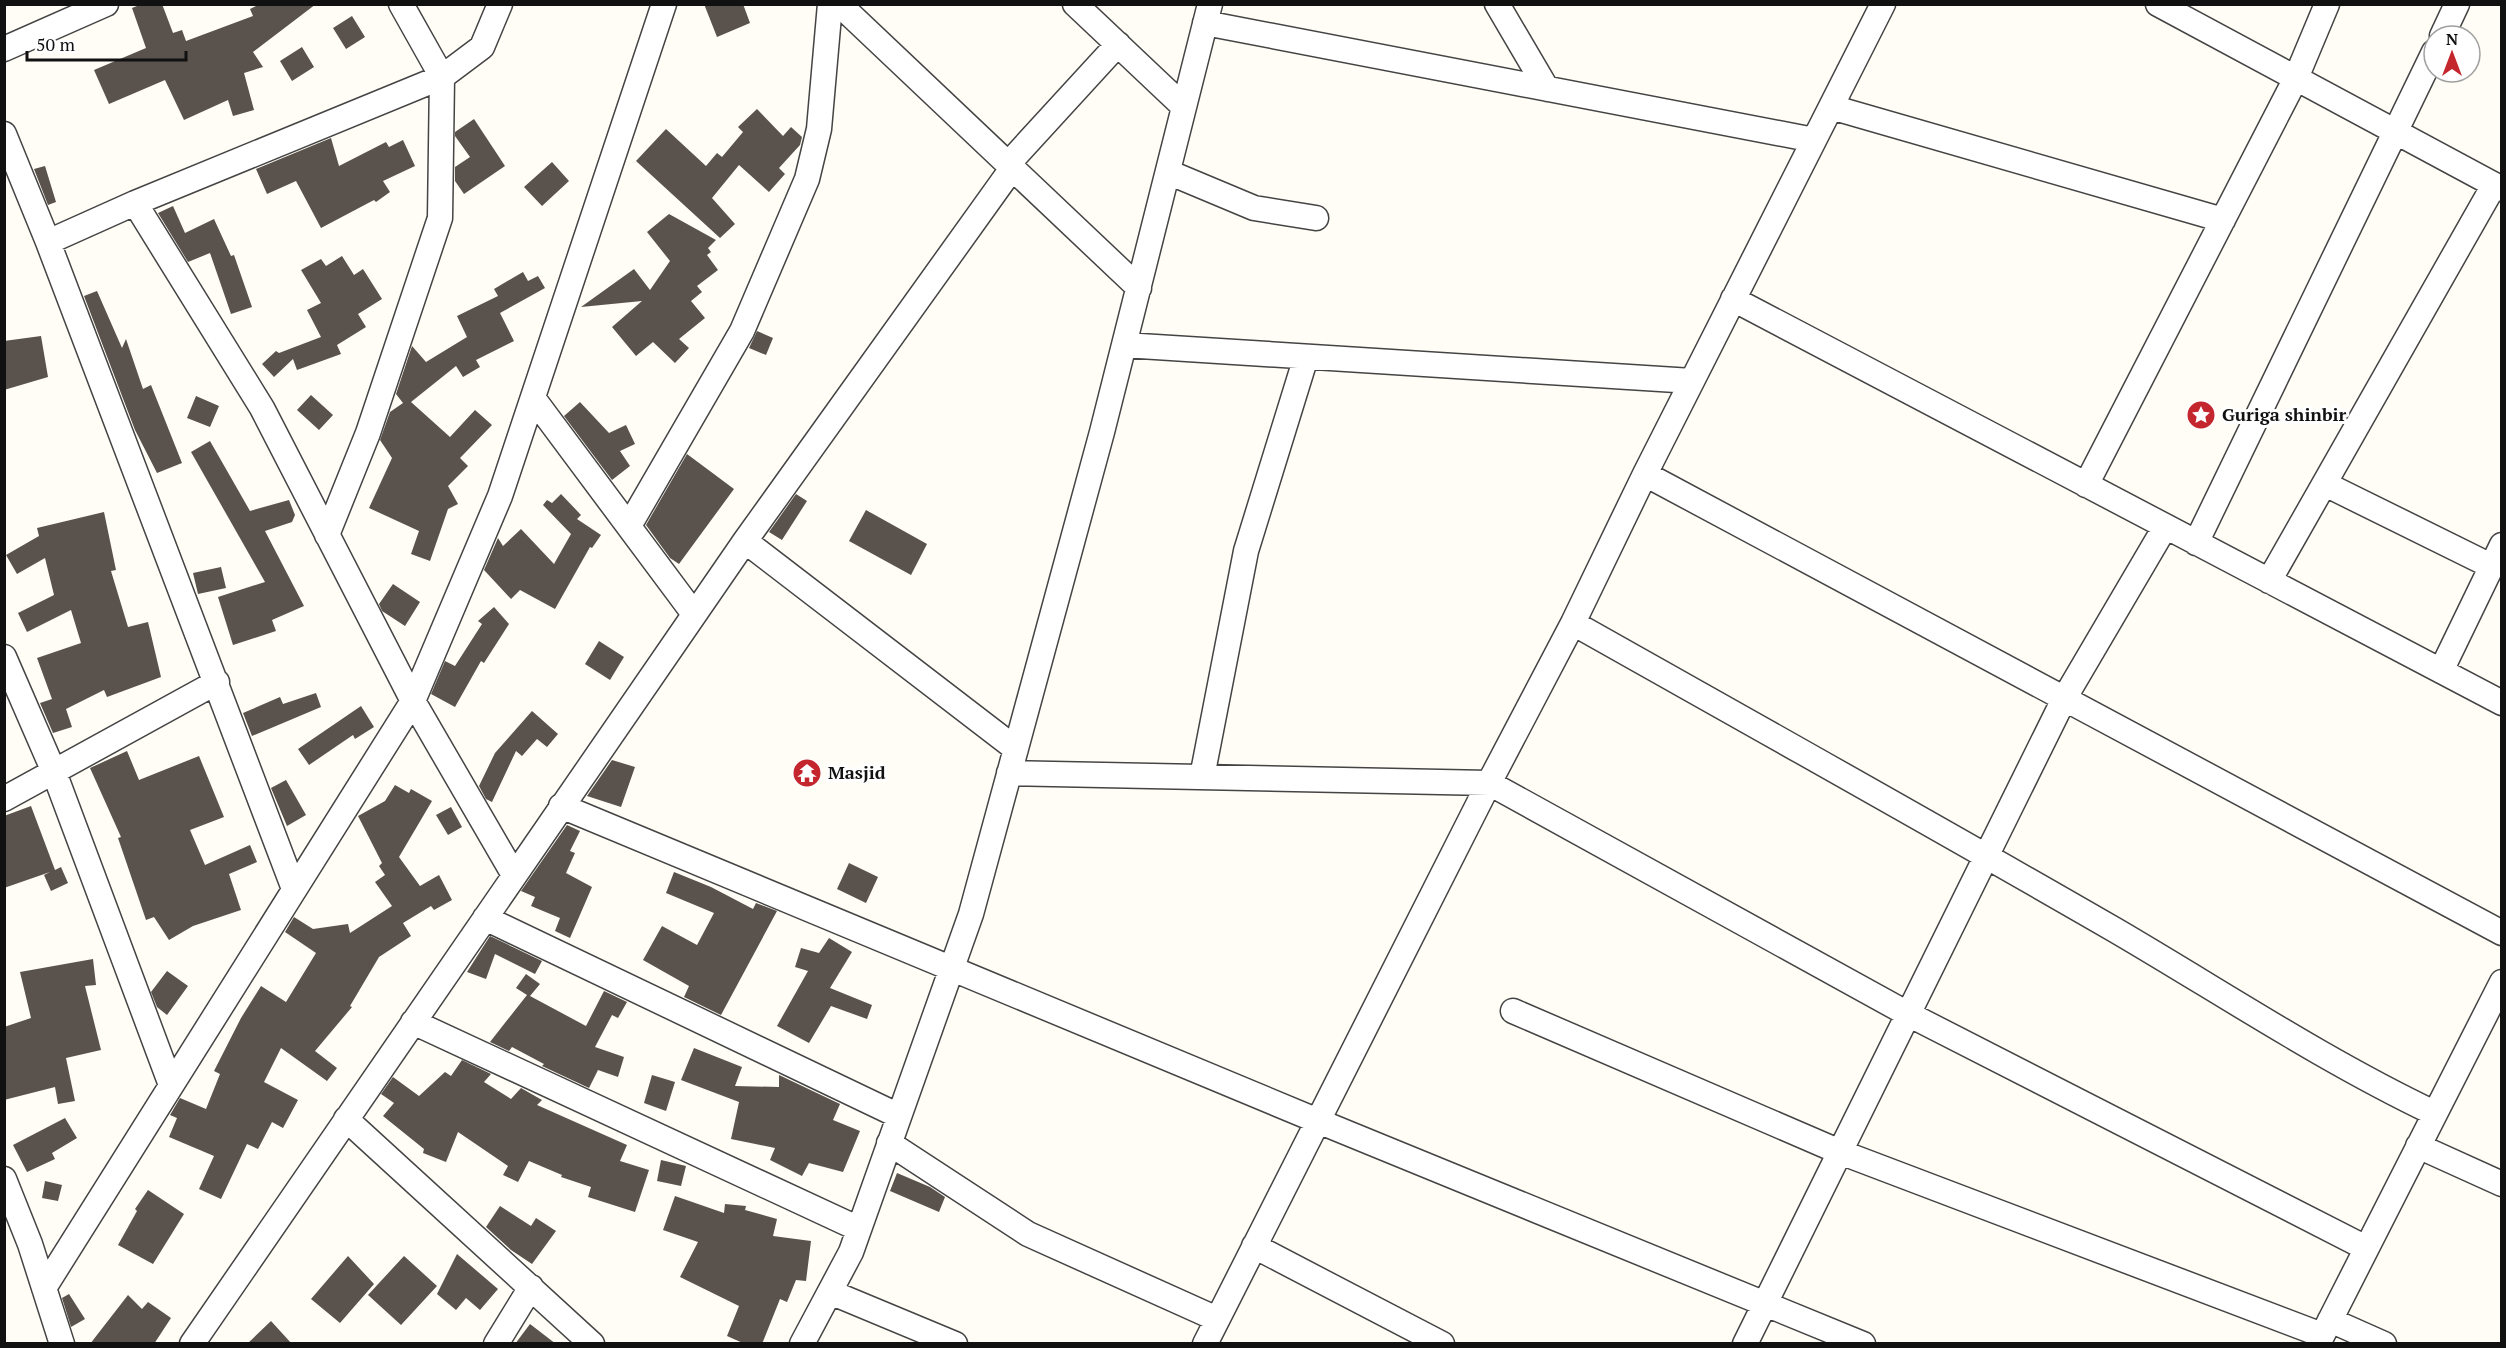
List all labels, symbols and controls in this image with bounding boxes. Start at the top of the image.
scale bar [27,24,186,62]
north arrow [2422,24,2482,84]
text: N [2446,28,2458,50]
text: 50 m [36,32,76,56]
place icon: Guriga shinbir [2185,399,2217,431]
place label: Guriga shinbir [2222,402,2347,426]
temple icon: Masjid [791,757,823,789]
place label: Masjid [828,760,886,784]

